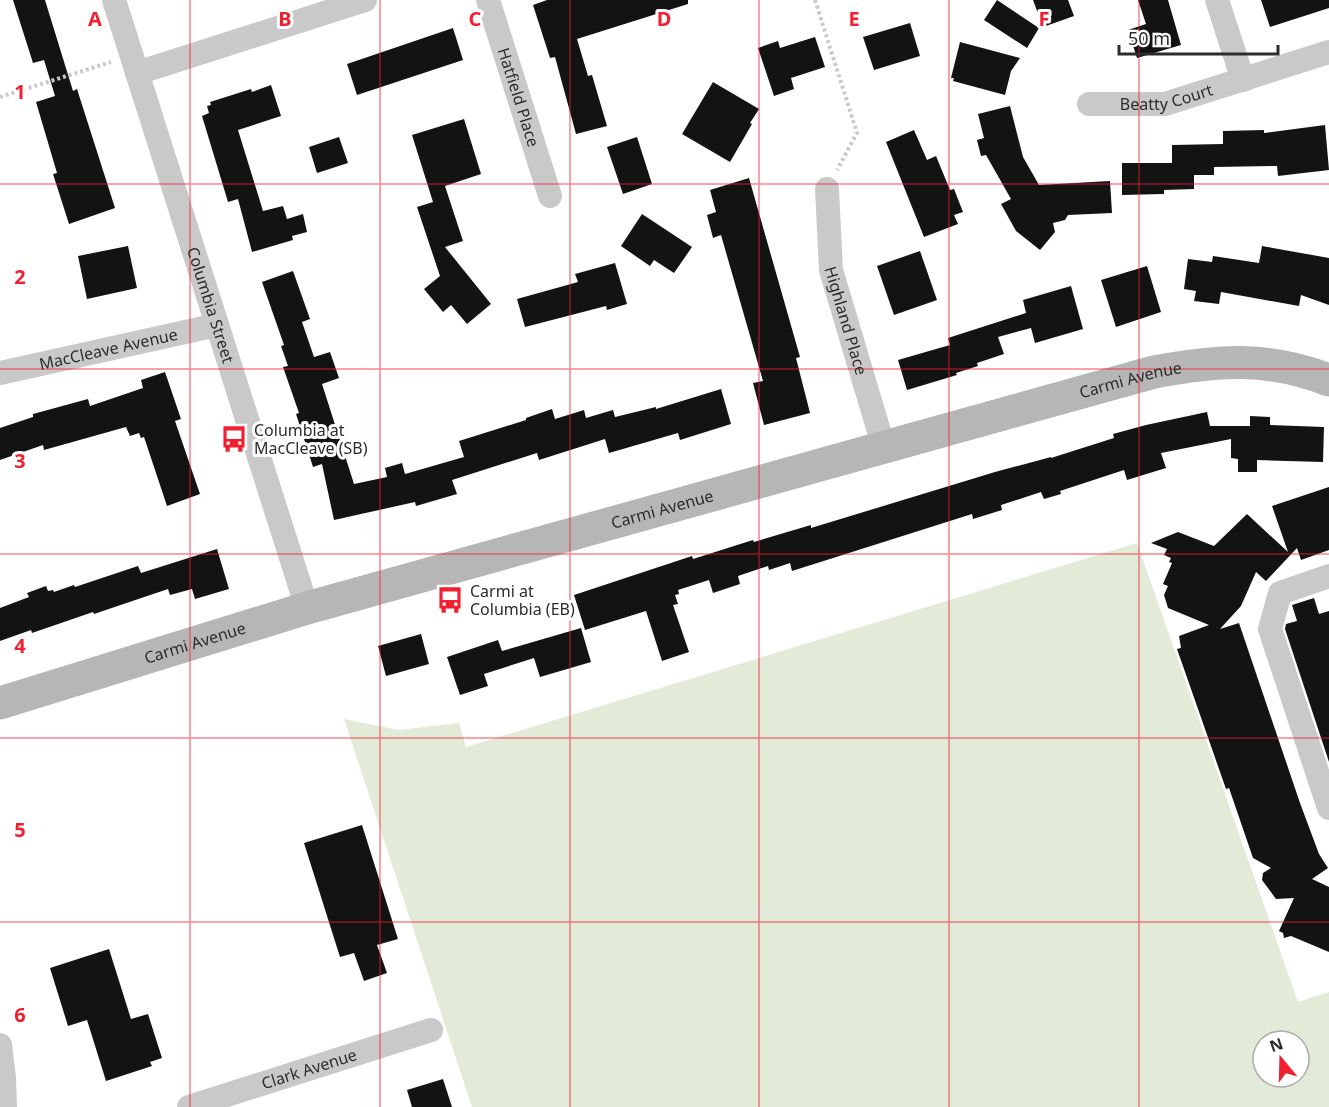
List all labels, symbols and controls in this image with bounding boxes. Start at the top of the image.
text: A [88,5,102,32]
text: B [278,5,292,32]
text: C [469,5,482,32]
text: D [657,5,671,32]
text: E [848,5,860,32]
text: F [1039,5,1049,32]
scale bar [1119,18,1278,56]
text: 50 m [1128,26,1170,50]
street label: Hatfield Place [493,45,545,150]
text: 1 [14,78,26,105]
street label: Beatty Court [1120,79,1215,115]
street label: Columbia Street [182,244,240,366]
text: 2 [14,263,26,290]
street label: Highland Place [820,264,873,378]
street label: MacCleave Avenue [37,323,180,375]
street label: Carmi Avenue [1077,356,1183,403]
place label: Columbia at MacCleave (SB) [254,419,368,459]
bus stop icon: Columbia at MacCleave (SB) [219,424,249,454]
text: 3 [14,447,26,474]
street label: Carmi Avenue [608,484,716,534]
place label: Carmi at Columbia (EB) [470,580,575,620]
bus stop icon: Carmi at Columbia (EB) [435,585,465,615]
street label: Carmi Avenue [141,617,248,669]
text: 4 [14,632,26,659]
text: 5 [14,816,26,843]
text: 6 [14,1001,26,1028]
north arrow [1251,1029,1311,1089]
text: N [1266,1032,1286,1057]
street label: Clark Avenue [259,1043,359,1094]

